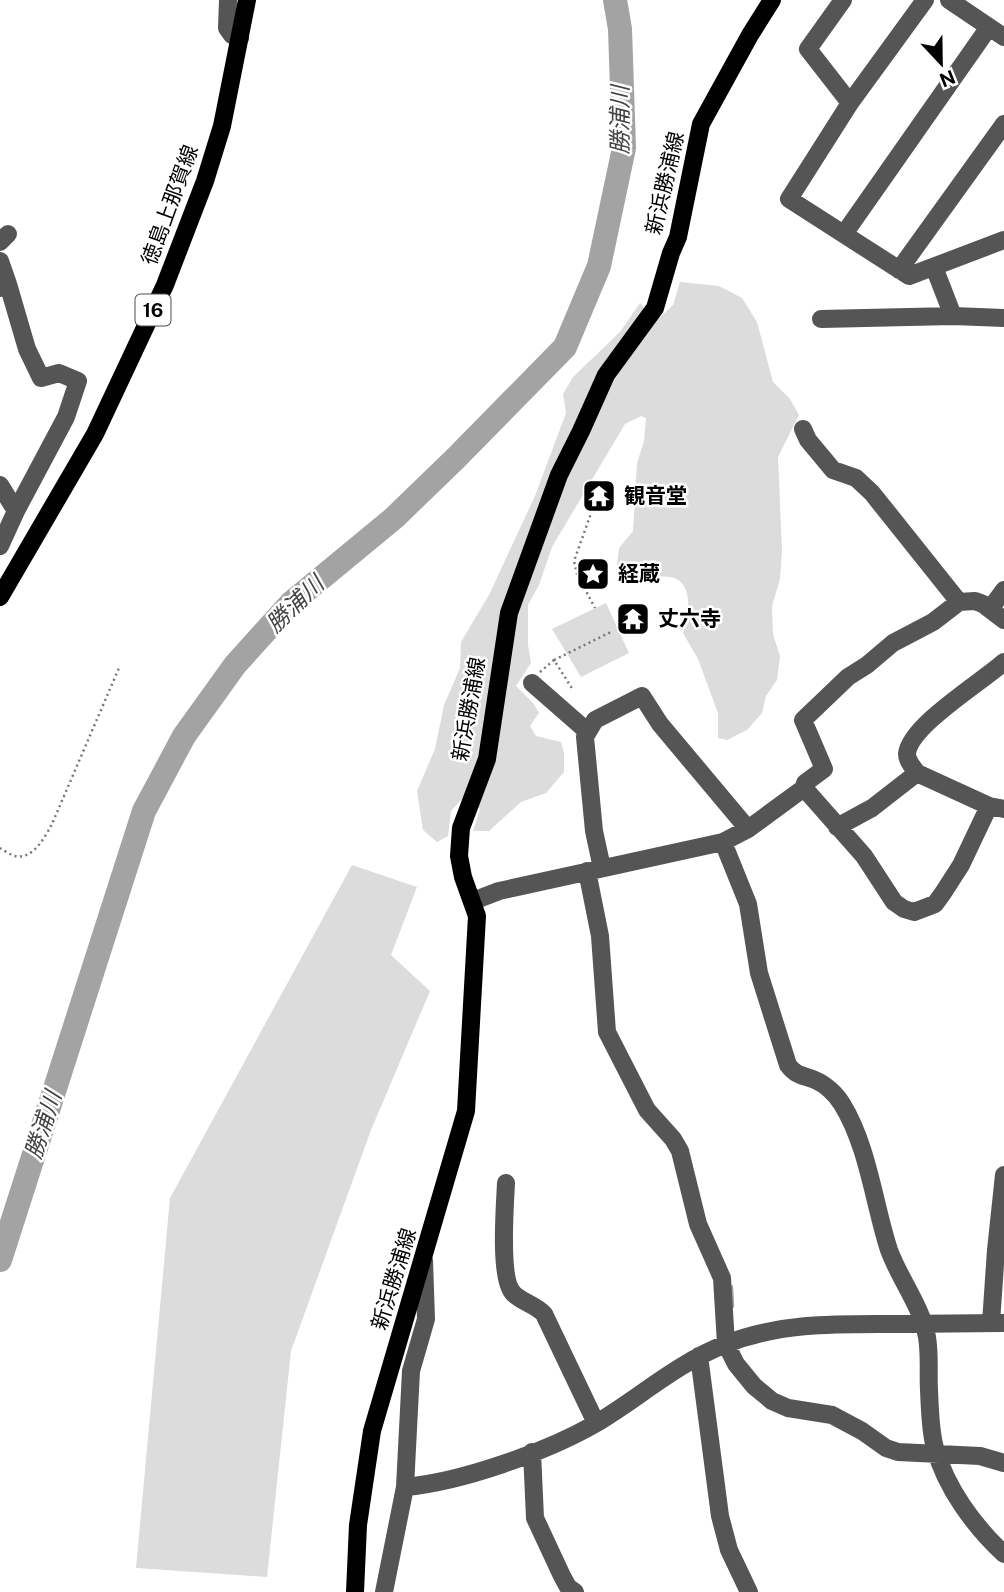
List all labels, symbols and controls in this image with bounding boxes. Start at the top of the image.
north arrow [906,28,976,98]
text: N [936,66,958,92]
water label: 勝浦川 [606,83,633,155]
street label: 新浜勝浦線 [641,129,689,237]
street label: 徳島上那賀線 [136,141,203,268]
road number: 16 [136,294,170,326]
temple icon: 観音堂 [580,477,618,515]
place label: 観音堂 [624,483,687,508]
place icon: 経蔵 [574,555,612,593]
place label: 経蔵 [618,561,660,586]
water label: 勝浦川 [260,568,331,637]
temple icon: 丈六寺 [614,600,652,638]
place label: 丈六寺 [658,606,721,631]
street label: 新浜勝浦線 [447,655,490,763]
water label: 勝浦川 [19,1085,67,1162]
street label: 新浜勝浦線 [366,1225,421,1333]

